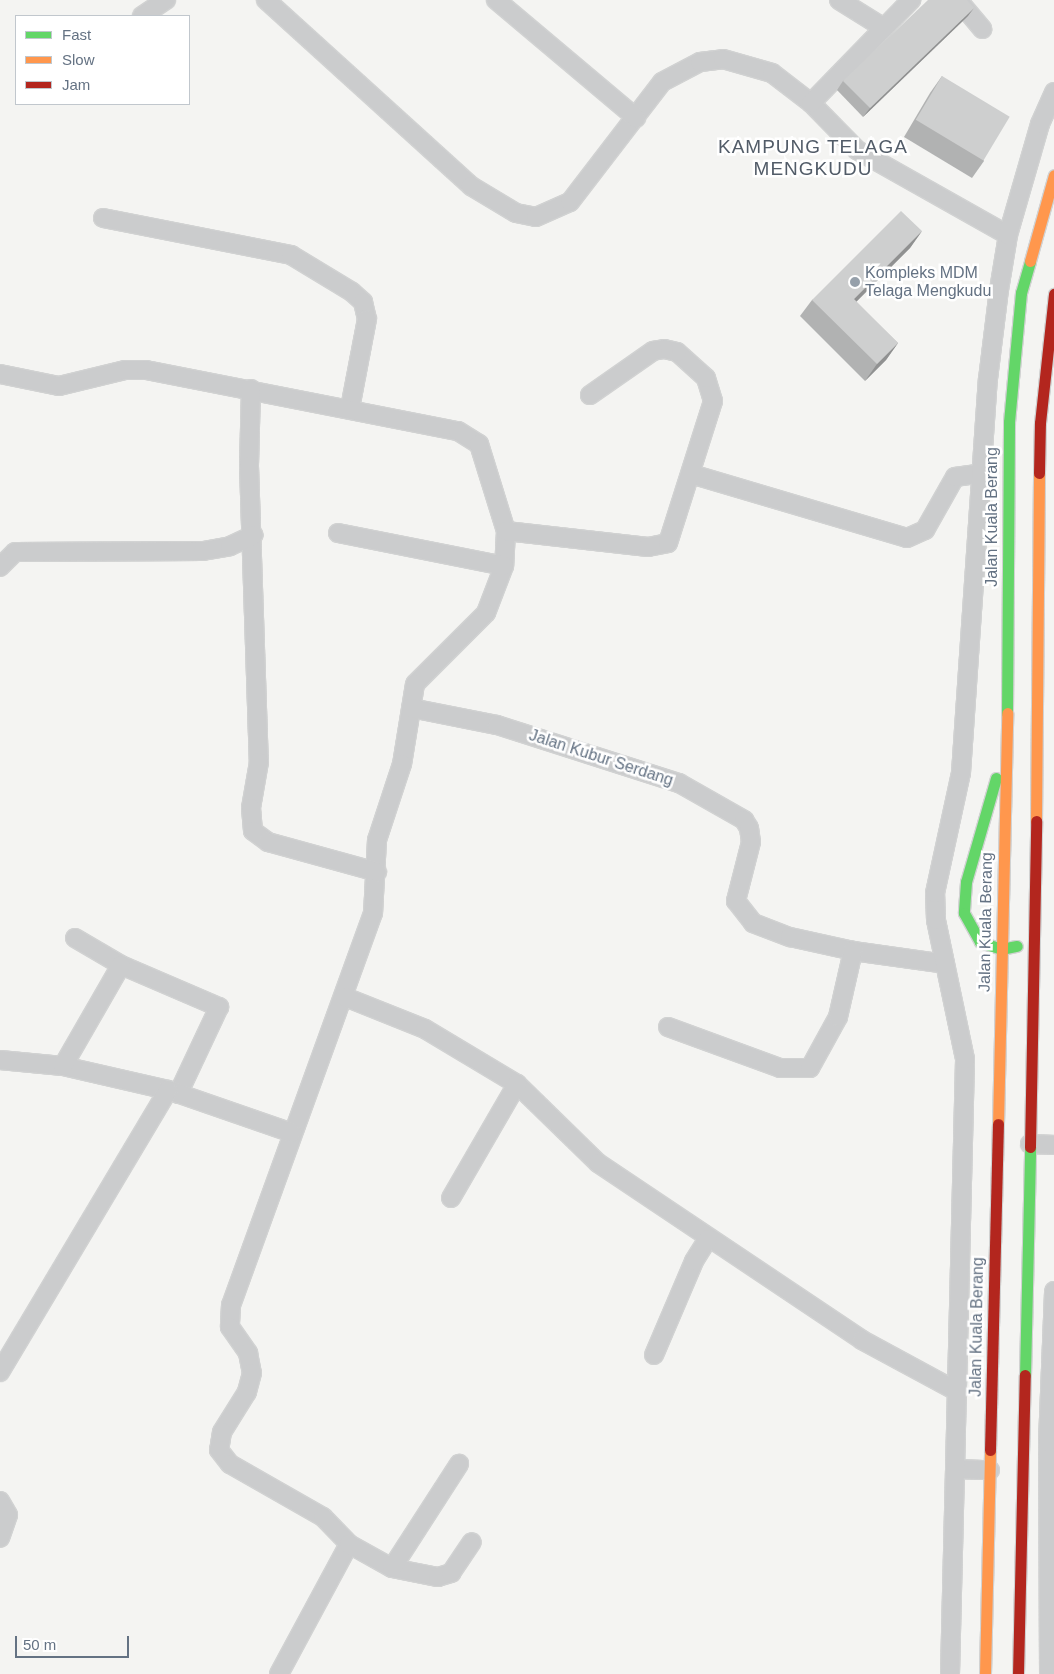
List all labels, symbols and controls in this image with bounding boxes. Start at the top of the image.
legend [15,15,190,105]
text: Fast [62,26,91,43]
text: Slow [62,51,95,68]
text: Jam [62,76,90,93]
district label: KAMPUNG TELAGA MENGKUDU [716,136,910,180]
place label: Kompleks MDM Telaga Mengkudu [865,263,991,301]
marker: Kompleks MDM Telaga Mengkudu [849,276,861,288]
street label: Jalan Kuala Berang [982,447,1002,587]
street label: Jalan Kubur Serdang [527,726,675,790]
street label: Jalan Kuala Berang [975,852,997,992]
street label: Jalan Kuala Berang [966,1257,988,1397]
scale bar [18,1626,131,1658]
text: 50 m [23,1636,56,1653]

